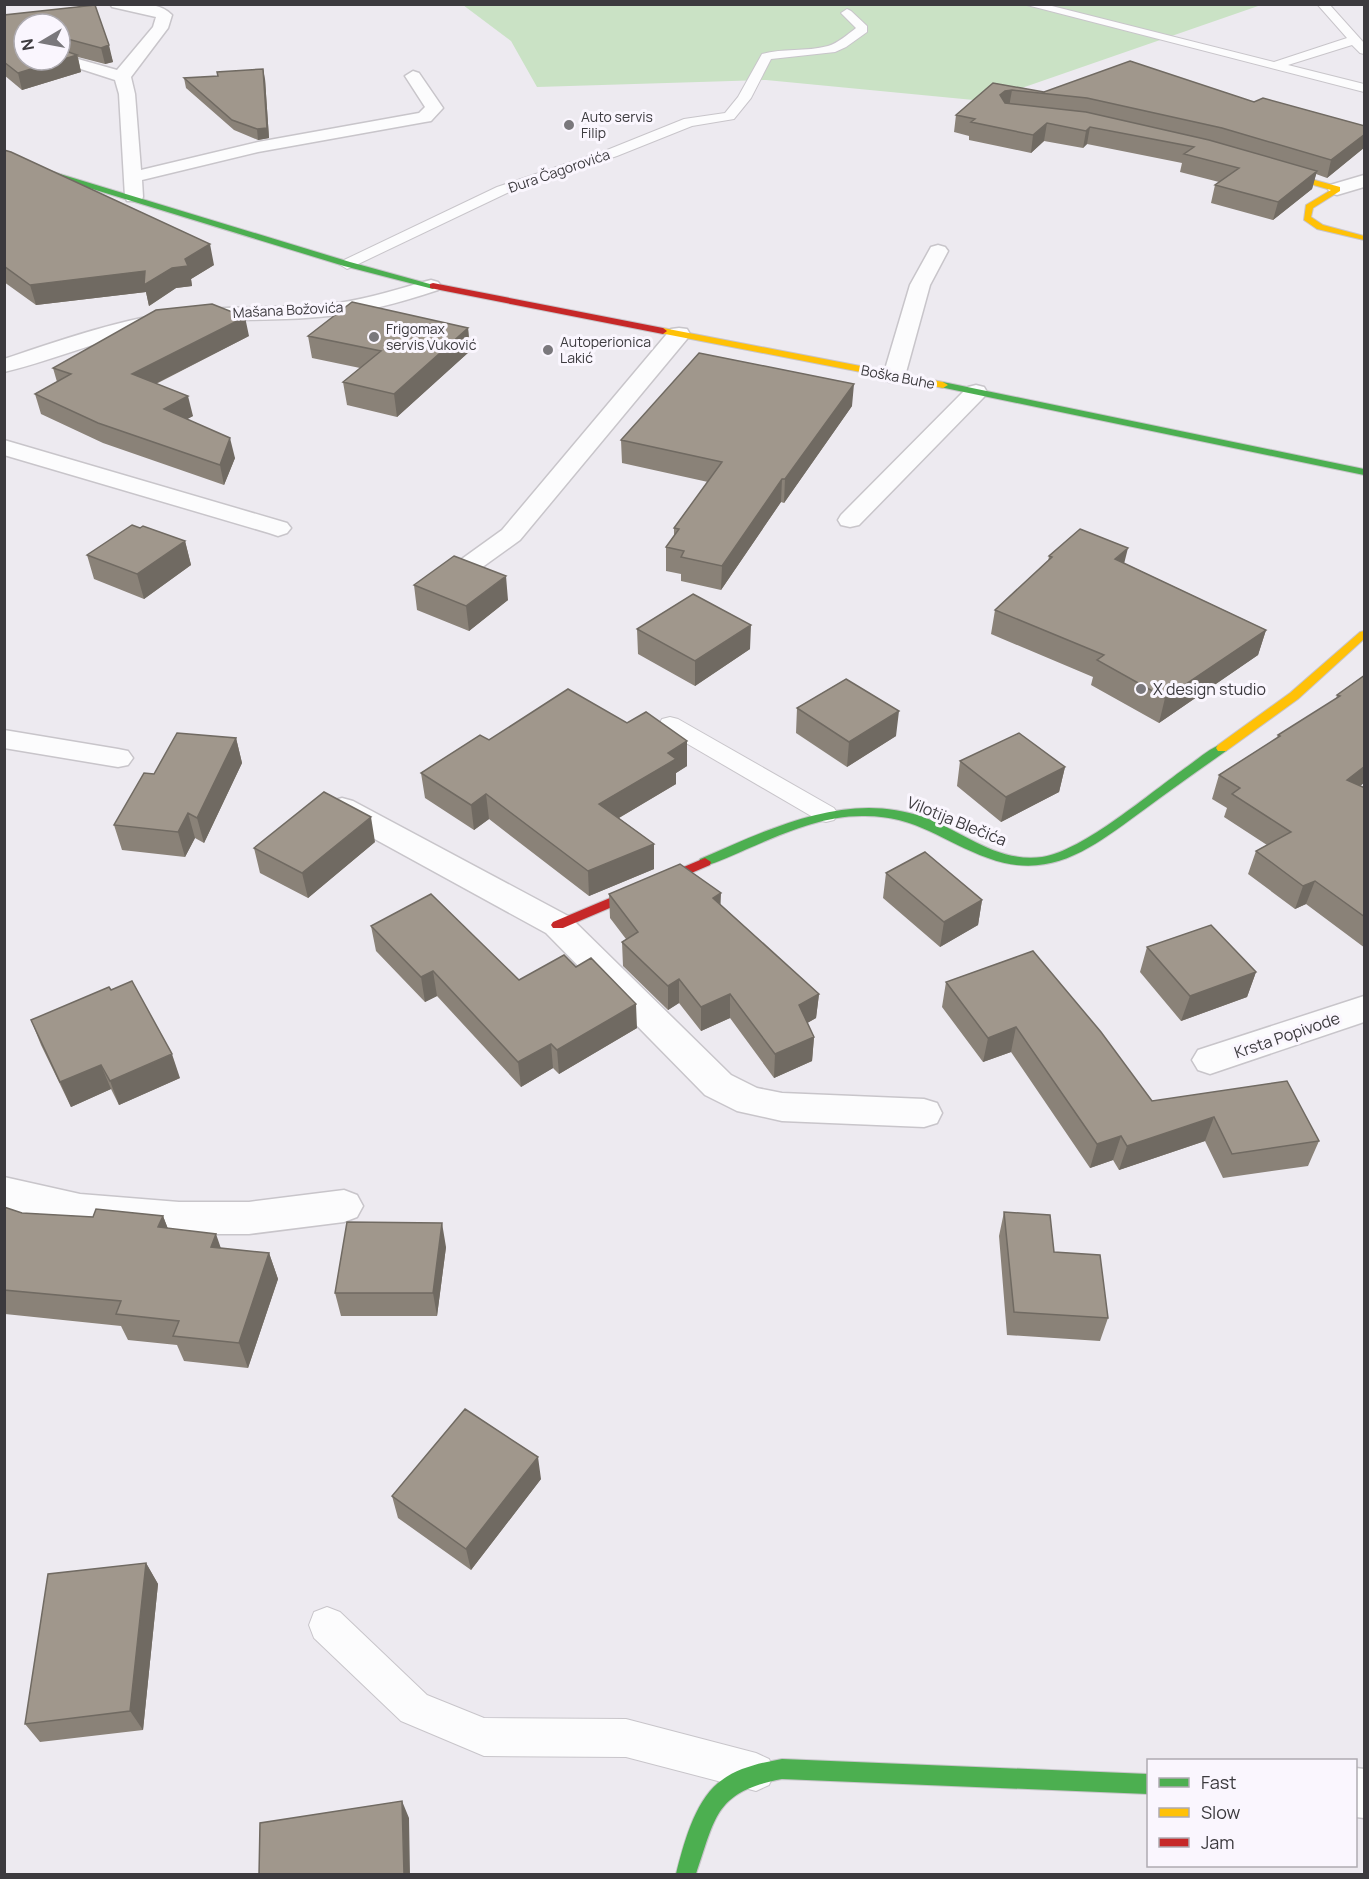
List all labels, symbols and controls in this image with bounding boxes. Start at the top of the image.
north arrow [12,12,72,72]
text: N [15,37,39,52]
place label: Auto servis Filip [581,107,653,142]
marker: Auto servis Filip [562,118,576,132]
street label: Đura Čagorovića [506,144,612,197]
street label: Mašana Božovića [232,297,344,322]
place label: Frigomax servis Vuković [386,319,477,354]
marker: Frigomax servis Vuković [367,330,381,344]
place label: Autoperionica Lakić [560,332,651,367]
marker: Autoperionica Lakić [541,343,555,357]
street label: Boška Buhe [859,360,937,393]
place label: X design studio [1153,678,1266,700]
marker: X design studio [1134,682,1148,696]
street label: Vilotija Blečića [904,791,1010,851]
street label: Krsta Popivode [1231,1007,1343,1063]
legend [1147,1759,1357,1867]
text: Fast [1201,1770,1236,1794]
text: Slow [1201,1800,1241,1824]
text: Jam [1201,1830,1235,1854]

